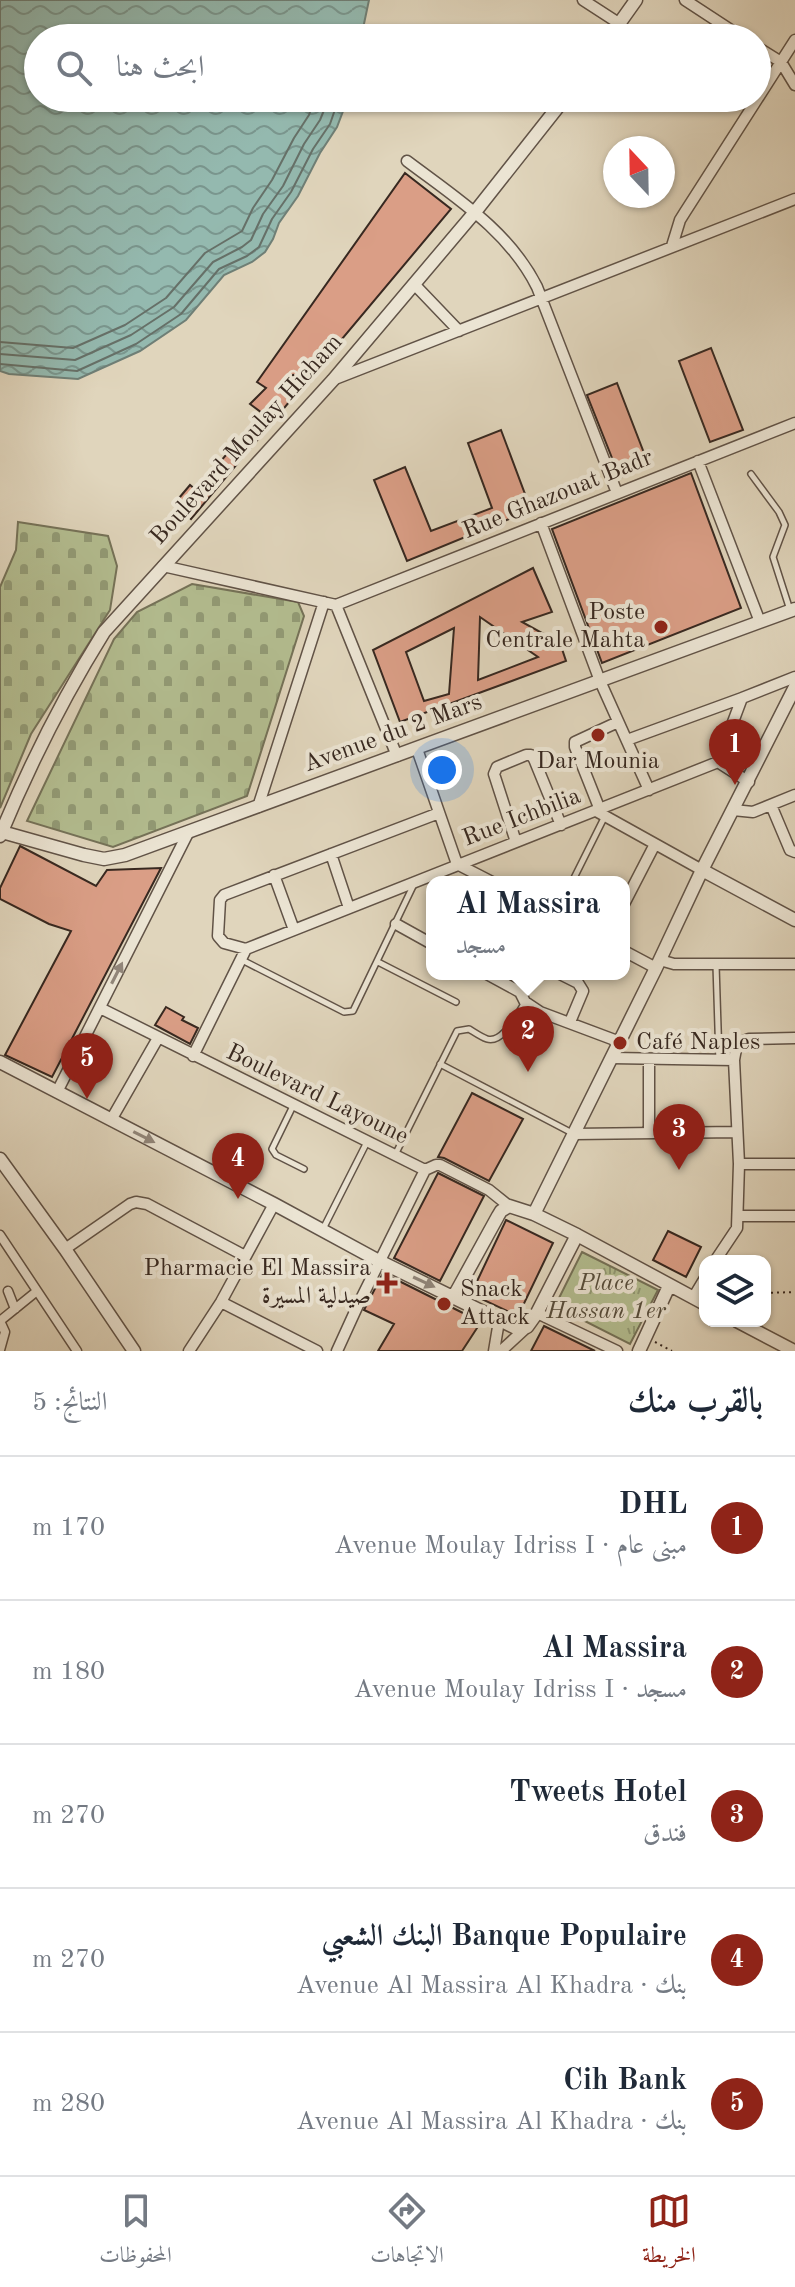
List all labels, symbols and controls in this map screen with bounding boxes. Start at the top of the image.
search box [24,24,771,112]
icon: search [52,46,96,90]
text: ابحث هنا [116,53,204,83]
north arrow [603,136,675,208]
street label: Boulevard Moulay Hicham [146,330,348,550]
street label: Rue Ghazouat Badr [459,446,657,544]
place label: Poste Centrale Mahta [485,601,645,653]
marker: Poste Centrale Mahta [652,618,670,636]
street label: Avenue du 2 Mars [301,691,485,777]
pin: 1 [709,719,761,785]
marker: Dar Mounia [589,726,607,744]
your location [422,750,462,790]
place label: Dar Mounia [536,750,660,774]
street label: Rue Ichbilia [460,784,584,851]
popup [426,876,630,980]
text: Al Massira [455,890,601,920]
text: مسجد [455,933,506,959]
one-way arrow [111,961,124,984]
pin: 2 [502,1006,554,1072]
place label: Café Naples [636,1031,760,1055]
pin: 5 [61,1033,113,1099]
marker: Café Naples [611,1034,629,1052]
street label: Boulevard Layoune [222,1040,412,1150]
pin: 3 [653,1104,705,1170]
one-way arrow [132,1130,155,1143]
pin: 4 [212,1133,264,1199]
map controls [699,1255,771,1327]
button: layers [699,1255,771,1327]
place label: Pharmacie El Massira صيدلية المسيرة [144,1257,371,1309]
park label: Place Hassan 1er [545,1272,666,1324]
marker: Pharmacie El Massira صيدلية المسيرة [378,1274,396,1292]
one-way arrow [412,1275,436,1289]
place label: Snack Attack [460,1278,530,1330]
marker: Snack Attack [435,1295,453,1313]
text: بالقرب منك [628,1385,763,1419]
text: النتائج: 5 [32,1390,107,1416]
text: DHL [619,1490,687,1520]
text: 170 m [32,1515,105,1541]
text: 1 [729,1515,745,1541]
text: مبنى عام · Avenue Moulay Idriss I [334,1533,687,1559]
text: Al Massira [542,1634,687,1664]
text: 180 m [32,1659,105,1685]
text: 2 [729,1659,745,1685]
text: مسجد · Avenue Moulay Idriss I [354,1677,687,1703]
text: Tweets Hotel [509,1778,687,1808]
text: 270 m [32,1803,105,1829]
text: 3 [729,1803,745,1829]
text: فندق [643,1821,687,1847]
text: Banque Populaire البنك الشعبي [322,1922,687,1952]
text: 270 m [32,1947,105,1973]
text: 4 [729,1947,745,1973]
text: بنك · Avenue Al Massira Al Khadra [296,1973,687,1999]
text: Cih Bank [563,2066,687,2096]
text: 280 m [32,2091,105,2117]
text: 5 [729,2091,745,2117]
text: بنك · Avenue Al Massira Al Khadra [296,2109,687,2135]
tab: المحفوظات [99,2189,172,2276]
tab: الاتجاهات [370,2189,444,2276]
tab: الخريطة [642,2189,696,2276]

